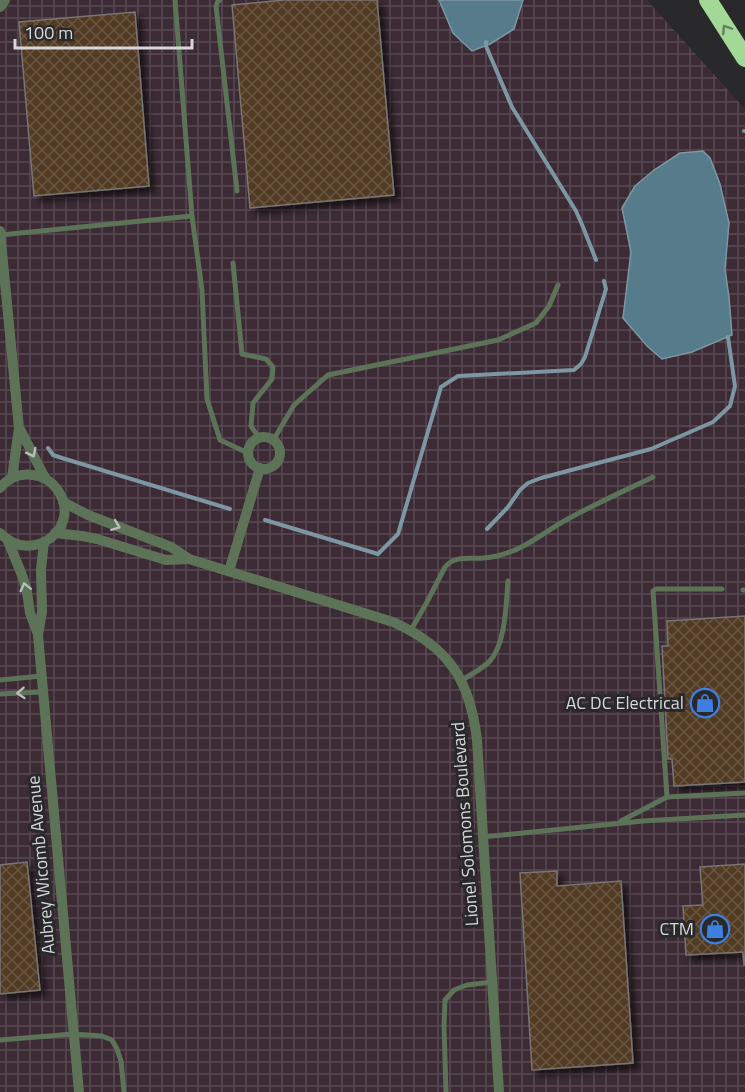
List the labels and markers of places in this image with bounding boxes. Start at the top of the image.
shop icon: AC DC Electrical [689,687,721,719]
place label: AC DC Electrical [566,689,684,716]
shop icon: CTM [699,913,731,945]
place label: CTM [660,915,694,942]

